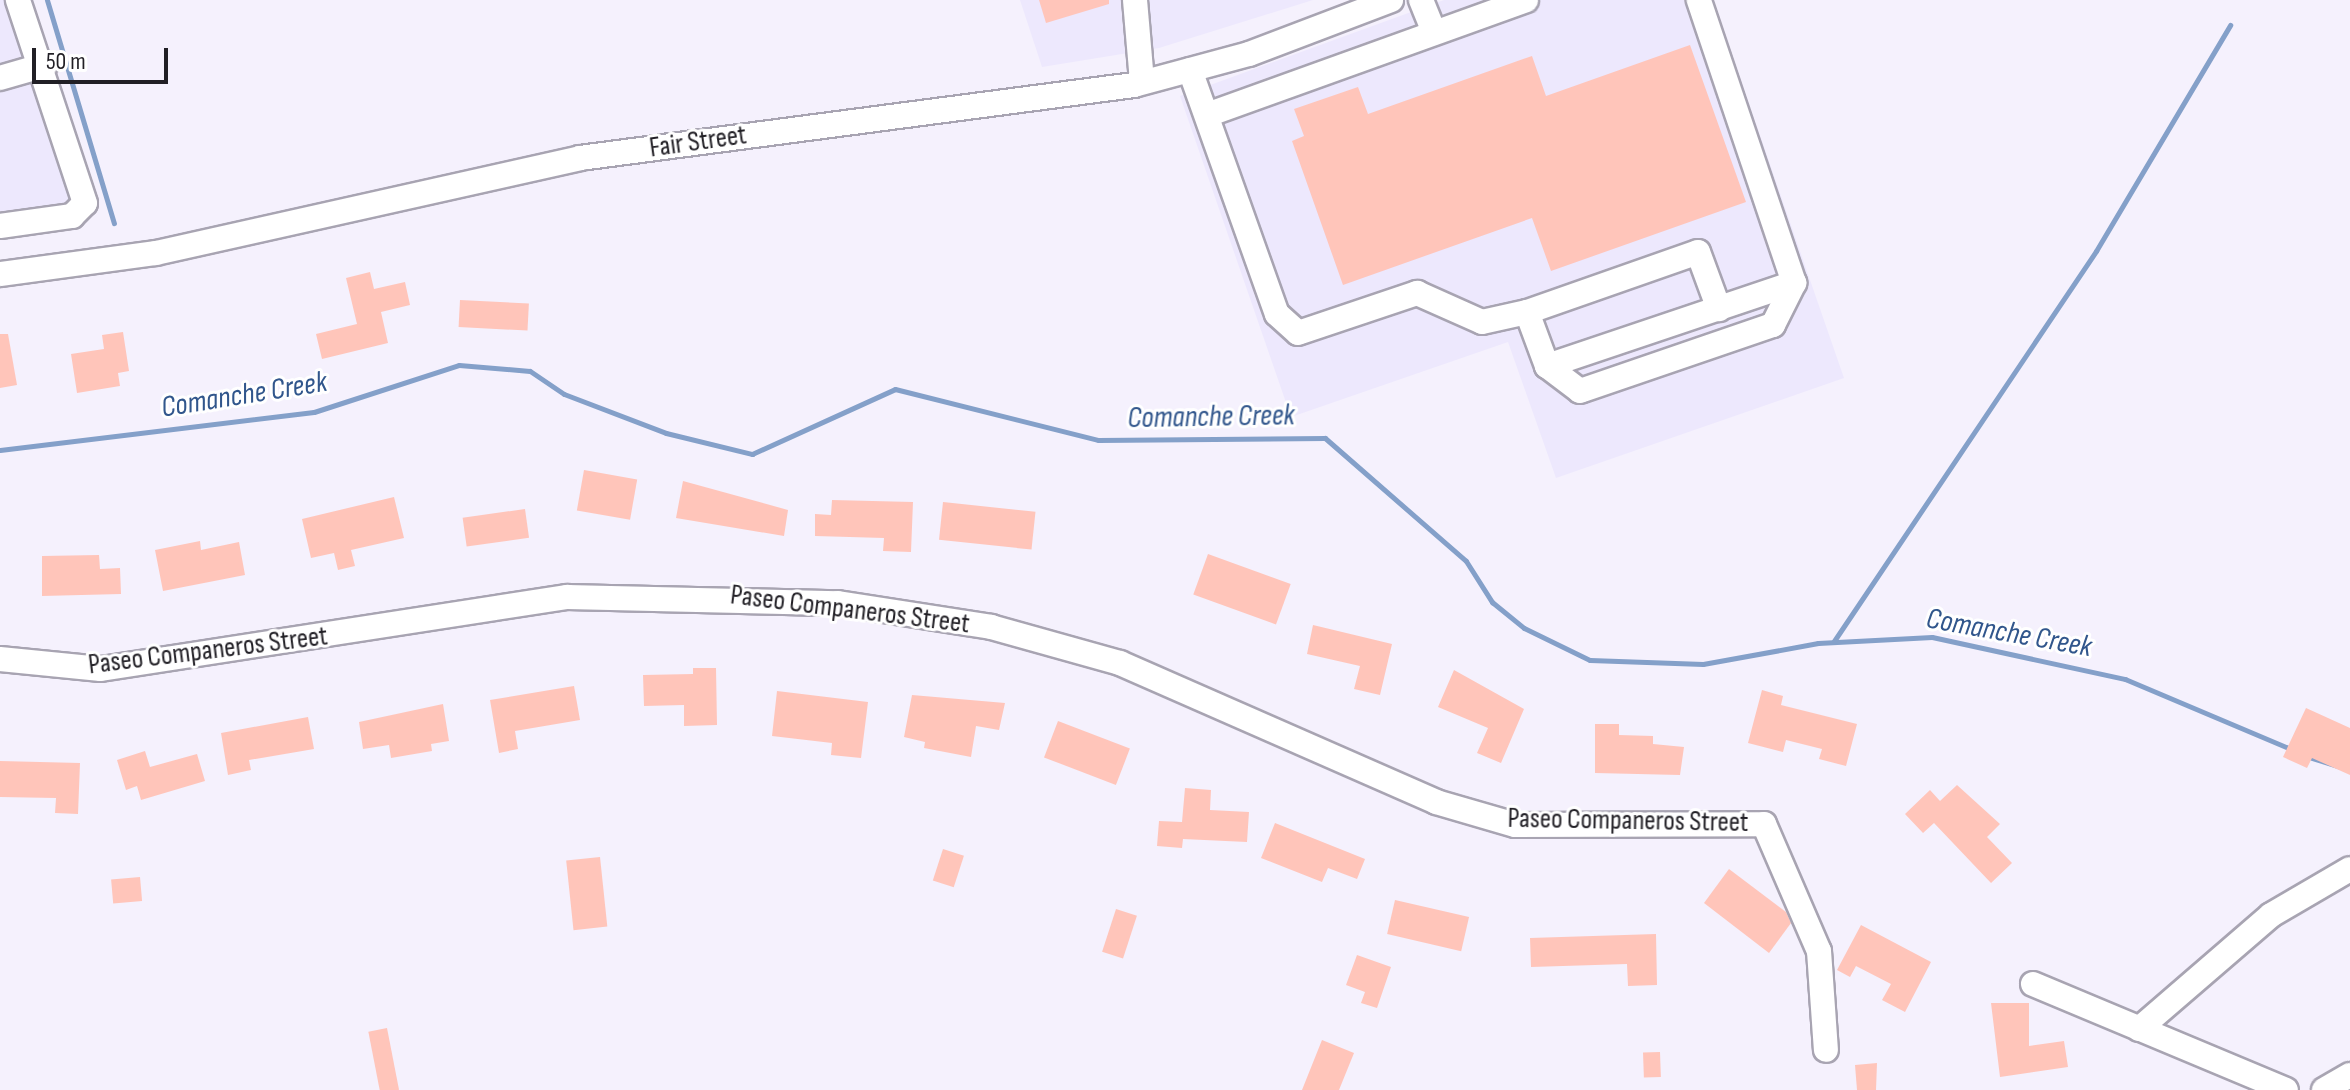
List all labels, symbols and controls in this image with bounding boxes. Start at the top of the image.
scale bar [36,32,172,82]
text: 50 m [46,47,86,76]
street label: Fair Street [647,119,749,165]
water label: Comanche Creek [159,364,329,426]
water label: Comanche Creek [1127,398,1295,436]
street label: Paseo Companeros Street [728,579,972,641]
water label: Comanche Creek [1924,601,2094,665]
street label: Paseo Companeros Street [86,620,330,682]
street label: Paseo Companeros Street [1507,802,1749,840]

